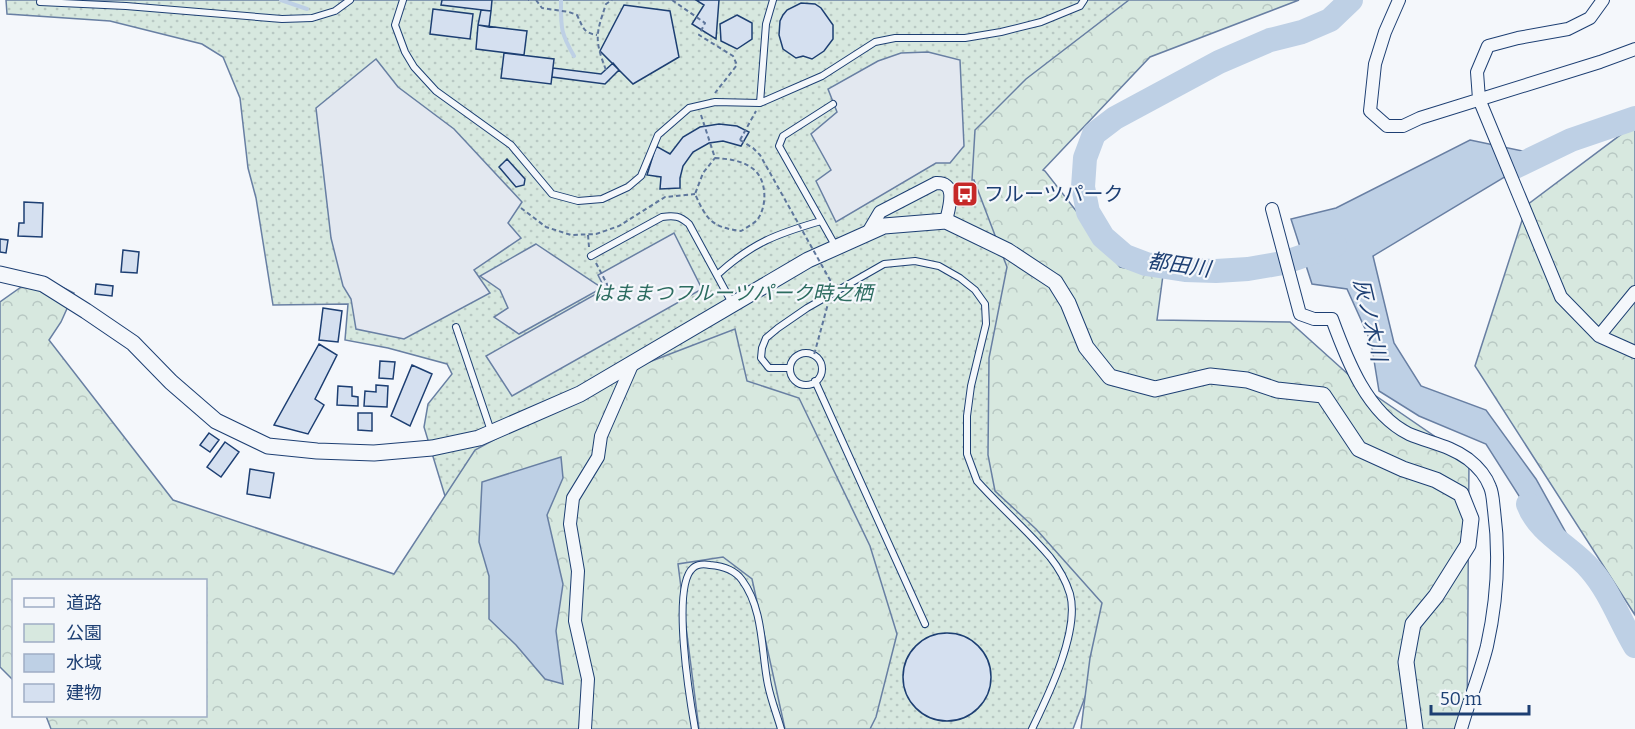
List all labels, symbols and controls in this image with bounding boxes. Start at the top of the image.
bus stop icon: フルーツパーク [950,179,980,209]
place label: フルーツパーク [984,182,1124,206]
water label: 都田川 [1146,248,1214,283]
water label: 灰ノ木川 [1348,276,1393,366]
park label: はままつフルーツパーク時之栖 [593,281,876,305]
legend [12,579,207,717]
text: 道路 [66,592,102,614]
text: 公園 [66,622,102,644]
text: 水域 [66,652,102,674]
scale bar [1431,678,1528,716]
text: 建物 [66,682,102,704]
text: 50 m [1440,688,1482,710]

